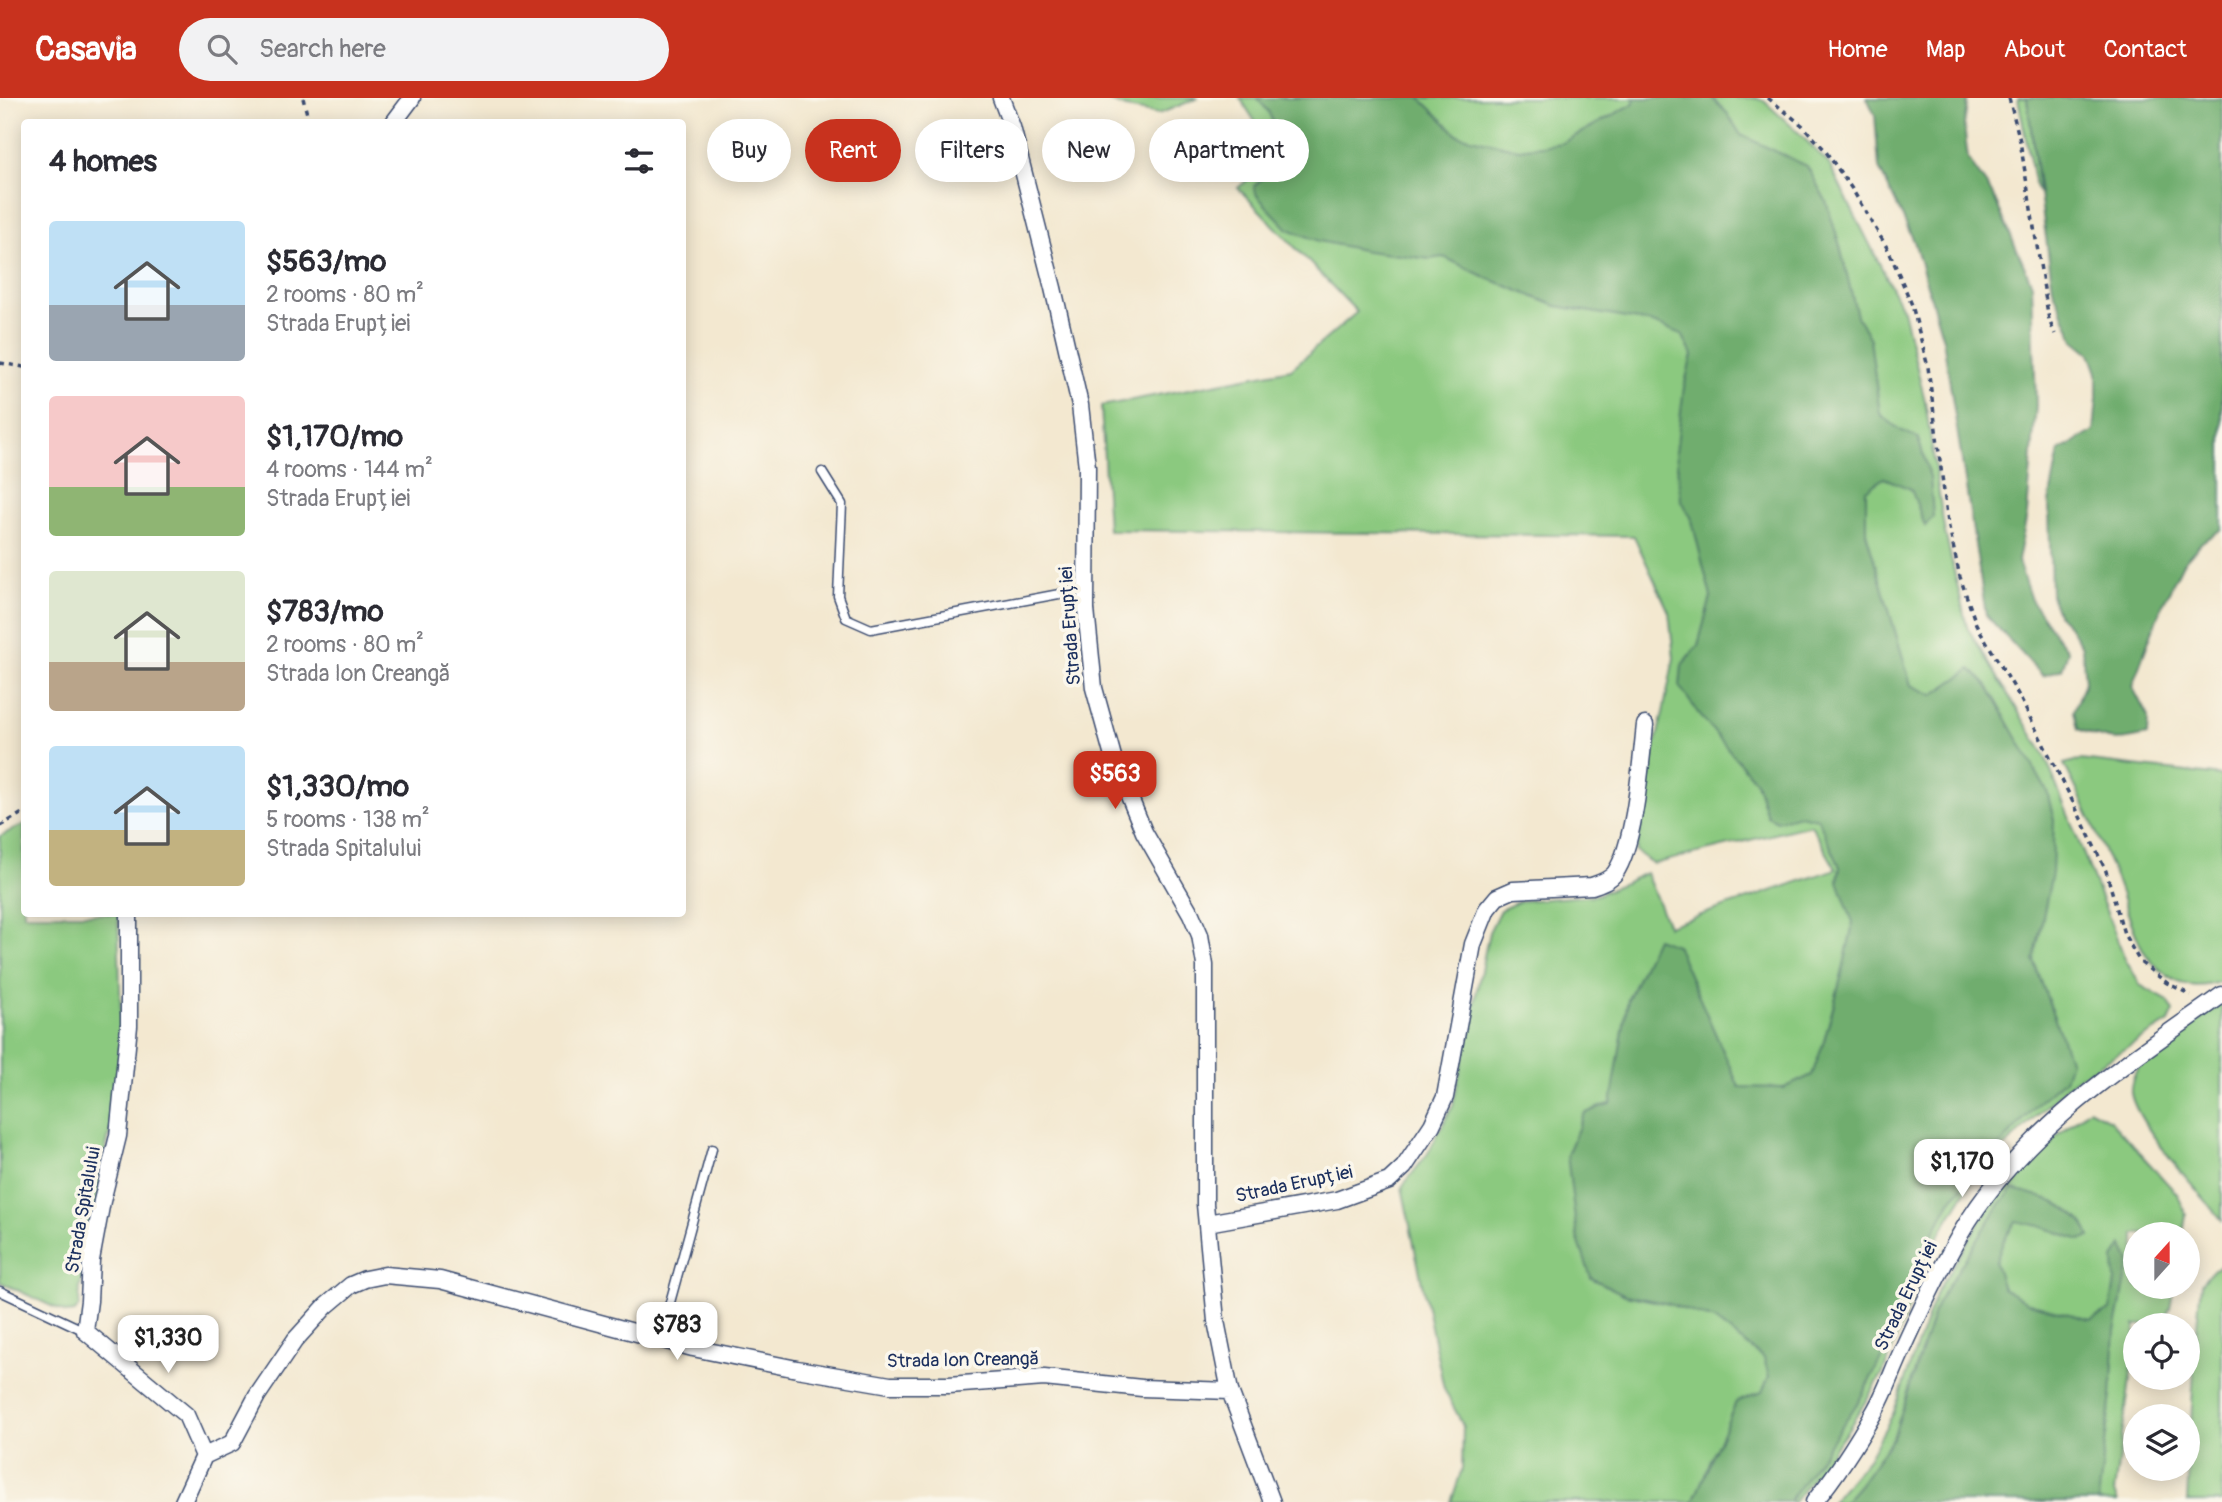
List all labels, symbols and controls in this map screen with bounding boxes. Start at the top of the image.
search box [179,18,669,81]
text: Casavia [35,29,137,70]
icon: search [203,30,241,68]
text: Search here [259,33,386,65]
text: Home [1827,35,1888,64]
text: Map [1926,35,1966,64]
text: About [2004,35,2066,64]
text: Contact [2104,35,2187,64]
chip: Buy [707,119,791,182]
chip: Rent [805,119,901,182]
chip: Filters [915,119,1028,182]
chip: New [1042,119,1135,182]
chip: Apartment [1149,119,1309,182]
icon: filters [620,142,658,180]
text: 4 homes [49,143,157,180]
text: $563/mo [266,243,386,280]
icon: home [105,249,189,333]
text: 2 rooms · 80 m² [266,280,424,309]
text: Strada Erupției [266,309,410,338]
text: $1,170/mo [266,418,403,455]
icon: home [105,424,189,508]
text: 4 rooms · 144 m² [266,455,433,484]
text: Strada Erupției [266,484,410,513]
street label: Strada Erupției [1054,566,1086,686]
text: $783/mo [266,593,384,630]
icon: home [105,599,189,683]
text: 2 rooms · 80 m² [266,630,424,659]
text: Strada Ion Creangă [266,659,451,688]
pin: $563 [1074,752,1156,811]
text: $563 [1089,759,1141,788]
text: $1,330/mo [266,768,409,805]
icon: home [105,774,189,858]
text: 5 rooms · 138 m² [266,805,430,834]
text: Strada Spitalului [266,834,421,863]
pin: $1,170 [1905,1140,2019,1199]
street label: Strada Spitalului [60,1145,106,1275]
text: $1,170 [1930,1147,1994,1176]
street label: Strada Erupției [1233,1160,1355,1208]
north arrow [2123,1222,2200,1298]
map controls [2123,1222,2200,1481]
street label: Strada Erupției [1869,1237,1943,1355]
pin: $783 [636,1302,718,1362]
text: $783 [652,1310,702,1339]
button: locate [2123,1313,2200,1390]
pin: $1,330 [111,1316,225,1375]
text: $1,330 [134,1323,202,1352]
street label: Strada Ion Creangă [886,1347,1040,1373]
button: layers [2123,1404,2200,1481]

